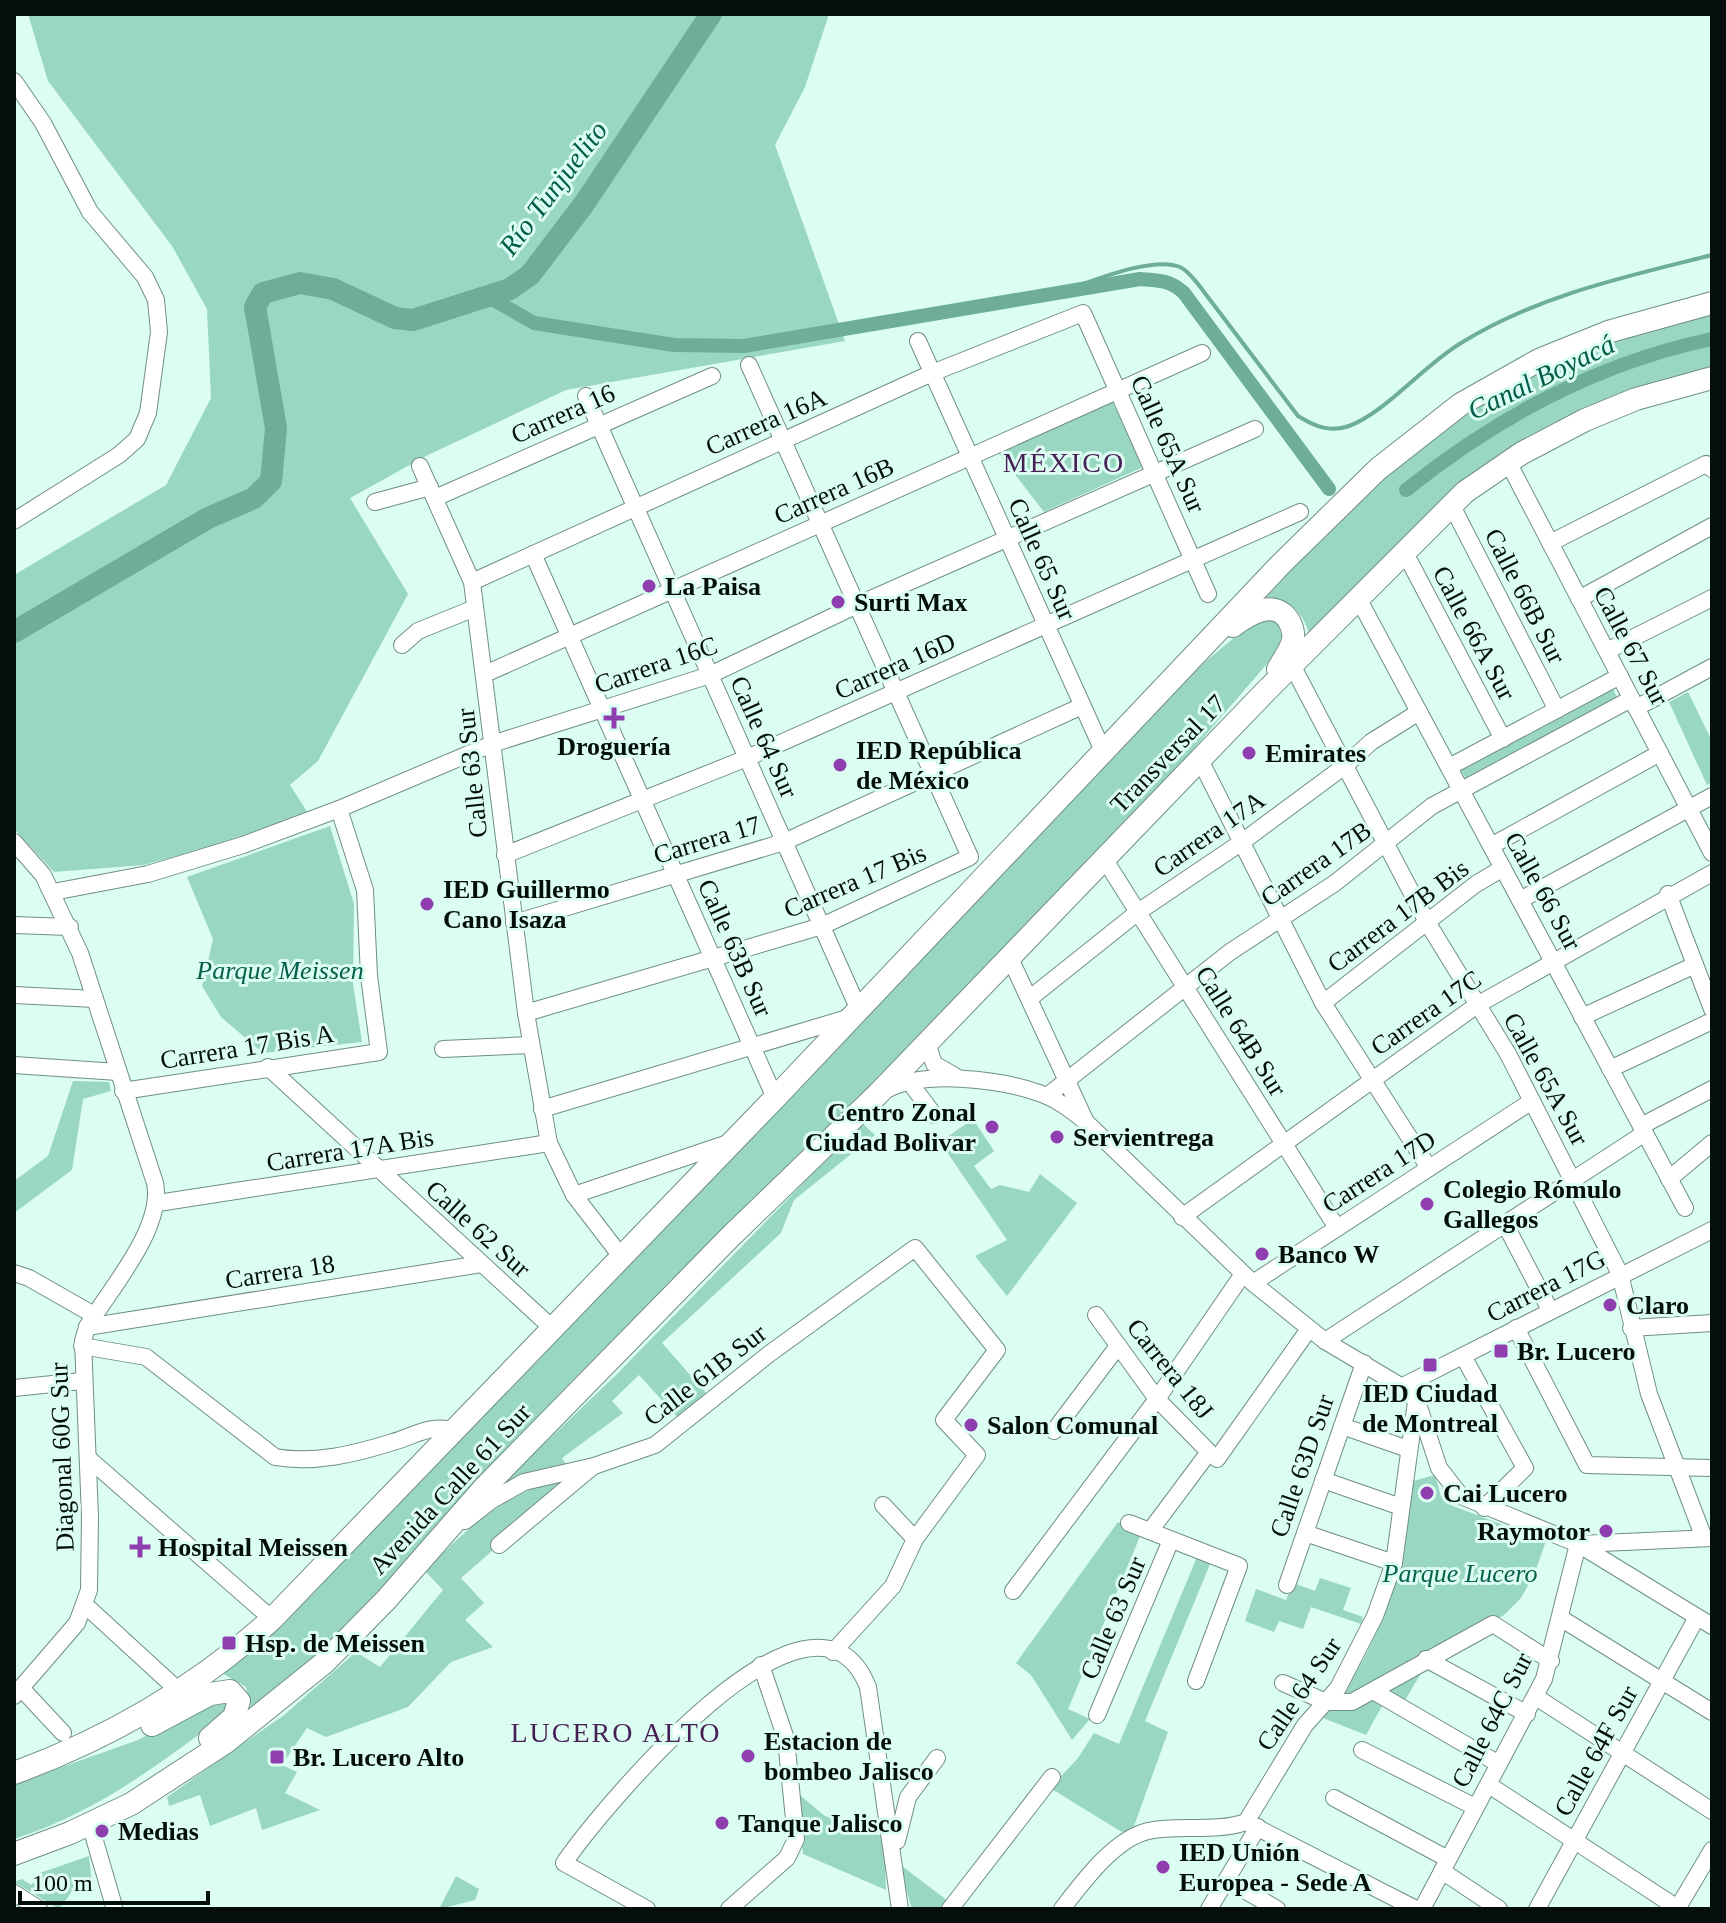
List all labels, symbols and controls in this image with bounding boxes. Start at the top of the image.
water label: Río Tunjuelito [492,115,613,262]
water label: Canal Boyacá [1463,328,1619,426]
street label: Calle 65A Sur [1125,371,1211,517]
street label: Carrera 16 [507,378,619,450]
street label: Carrera 16A [701,382,831,462]
district label: MÉXICO [1003,447,1125,478]
street label: Carrera 16B [770,452,898,530]
street label: Calle 65 Sur [1002,494,1082,625]
street label: Calle 66B Sur [1479,524,1572,669]
street label: Calle 66A Sur [1427,561,1522,705]
place label: La Paisa [665,572,761,601]
marker: La Paisa [640,577,658,595]
street label: Calle 67 Sur [1588,582,1674,710]
place label: Surti Max [854,588,967,617]
marker: Surti Max [829,593,847,611]
street label: Carrera 16D [830,626,960,706]
street label: Carrera 16C [591,630,721,700]
street label: Calle 64 Sur [724,672,804,803]
street label: Transversal 17 [1104,689,1232,819]
street label: Calle 63 Sur [451,707,493,839]
marker: Droguería [605,709,623,727]
place label: Droguería [557,732,671,761]
place label: IED República de México [856,736,1021,795]
place label: Emirates [1265,739,1366,768]
marker: Emirates [1240,744,1258,762]
marker: IED República de México [831,756,849,774]
street label: Carrera 17A [1148,785,1270,883]
street label: Carrera 17 [650,810,764,870]
street label: Carrera 17B [1255,815,1377,913]
street label: Calle 66 Sur [1499,827,1587,955]
street label: Carrera 17 Bis [780,838,930,924]
street label: Carrera 17B Bis [1322,854,1474,978]
place label: IED Guillermo Cano Isaza [443,875,610,934]
street label: Calle 63B Sur [692,875,778,1021]
marker: IED Guillermo Cano Isaza [418,895,436,913]
park label: Parque Meissen [195,956,364,985]
street label: Calle 64B Sur [1190,961,1293,1101]
street label: Carrera 17C [1365,964,1487,1062]
street label: Calle 65A Sur [1498,1008,1595,1151]
street label: Carrera 17 Bis A [158,1019,336,1075]
place label: Centro Zonal Ciudad Bolivar [805,1098,976,1157]
marker: Centro Zonal Ciudad Bolivar [983,1118,1001,1136]
street label: Carrera 17A Bis [264,1122,436,1178]
place label: Servientrega [1073,1123,1214,1152]
street label: Carrera 17D [1317,1125,1441,1219]
marker: Servientrega [1048,1128,1066,1146]
street label: Calle 62 Sur [420,1175,536,1283]
place label: Colegio Rómulo Gallegos [1443,1175,1621,1234]
marker: Colegio Rómulo Gallegos [1418,1195,1436,1213]
place label: Banco W [1278,1240,1379,1269]
street label: Carrera 17G [1482,1244,1610,1328]
marker: Banco W [1253,1245,1271,1263]
street label: Carrera 18 [223,1249,337,1295]
place label: Claro [1626,1291,1689,1320]
marker: Claro [1601,1296,1619,1314]
street label: Carrera 18J [1121,1313,1219,1425]
street label: Calle 61B Sur [638,1318,772,1432]
place label: Br. Lucero [1517,1337,1635,1366]
marker: Br. Lucero [1492,1342,1510,1360]
marker: IED Ciudad de Montreal [1421,1356,1439,1374]
street label: Diagonal 60G Sur [44,1362,80,1552]
place label: IED Ciudad de Montreal [1362,1379,1498,1438]
street label: Calle 63D Sur [1264,1391,1340,1541]
street label: Avenida Calle 61 Sur [363,1397,537,1580]
place label: Salon Comunal [987,1411,1158,1440]
marker: Salon Comunal [962,1416,980,1434]
place label: Cai Lucero [1443,1479,1567,1508]
marker: Cai Lucero [1418,1484,1436,1502]
place label: Raymotor [1477,1517,1590,1546]
marker: Raymotor [1597,1522,1615,1540]
place label: Hospital Meissen [158,1533,348,1562]
marker: Hospital Meissen [129,1536,151,1558]
street label: Calle 63 Sur [1074,1552,1152,1683]
park label: Parque Lucero [1382,1559,1537,1588]
place label: Hsp. de Meissen [245,1629,425,1658]
street label: Calle 64 Sur [1251,1632,1348,1756]
marker: Hsp. de Meissen [220,1634,238,1652]
street label: Calle 64C Sur [1446,1647,1539,1792]
street label: Calle 64F Sur [1548,1681,1644,1821]
district label: LUCERO ALTO [510,1717,722,1748]
place label: Estacion de bombeo Jalisco [764,1727,934,1786]
place label: Br. Lucero Alto [293,1743,464,1772]
marker: Estacion de bombeo Jalisco [739,1747,757,1765]
marker: Br. Lucero Alto [268,1748,286,1766]
place label: Tanque Jalisco [738,1809,902,1838]
marker: Tanque Jalisco [713,1814,731,1832]
place label: Medias [118,1817,199,1846]
marker: Medias [93,1822,111,1840]
place label: IED Unión Europea - Sede A [1179,1838,1372,1897]
scale bar [20,1855,208,1905]
marker: IED Unión Europea - Sede A [1154,1858,1172,1876]
text: 100 m [32,1870,93,1896]

